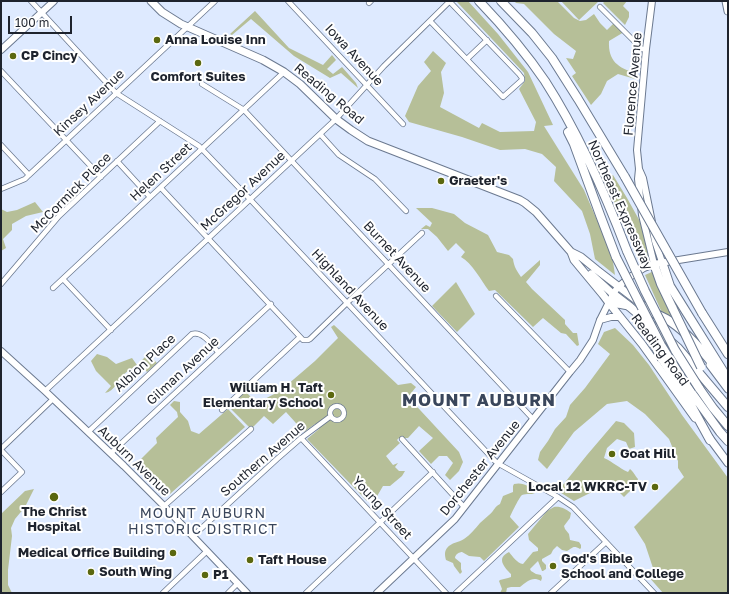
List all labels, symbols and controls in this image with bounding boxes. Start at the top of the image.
scale bar [10,8,74,34]
text: 100 m [15,15,49,30]
street label: Iowa Avenue [322,21,386,89]
place label: Anna Louise Inn [165,32,266,48]
street label: Florence Avenue [621,32,645,136]
marker: Anna Louise Inn [152,35,162,45]
place label: CP Cincy [21,48,78,64]
marker: CP Cincy [8,51,18,61]
marker: Comfort Suites [193,58,203,68]
street label: Reading Road [291,60,367,128]
street label: Kinsey Avenue [50,66,128,140]
place label: Comfort Suites [151,69,245,85]
street label: Northeast Expressway [584,138,656,272]
street label: Helen Street [127,139,195,205]
street label: McGregor Avenue [197,148,289,234]
street label: McCormick Place [28,150,114,236]
place label: Graeter's [449,173,507,189]
marker: Graeter's [436,176,446,186]
street label: Burnet Avenue [360,218,434,296]
street label: Highland Avenue [308,246,392,334]
street label: Reading Road [628,311,692,389]
street label: Albion Place [111,331,179,395]
street label: Gilman Avenue [144,334,222,408]
place label: William H. Taft Elementary School [203,380,323,411]
marker: William H. Taft Elementary School [326,390,336,400]
district label: MOUNT AUBURN [402,391,556,411]
street label: Dorchester Avenue [437,417,523,519]
street label: Southern Avenue [218,418,308,500]
street label: Auburn Avenue [95,423,173,499]
place label: Goat Hill [620,446,675,462]
marker: Goat Hill [607,449,617,459]
street label: Young Street [349,473,415,543]
place label: Local 12 WKRC-TV [528,479,647,495]
marker: Local 12 WKRC-TV [650,482,660,492]
marker: The Christ Hospital [48,491,60,503]
place label: The Christ Hospital [21,504,87,535]
district label: MOUNT AUBURN HISTORIC DISTRICT [128,506,278,538]
place label: Medical Office Building [18,545,165,561]
marker: Medical Office Building [168,548,178,558]
place label: God's Bible School and College [561,551,684,582]
place label: Taft House [258,552,327,568]
marker: Taft House [245,555,255,565]
marker: God's Bible School and College [548,561,558,571]
place label: South Wing [99,564,172,580]
marker: South Wing [86,567,96,577]
place label: P1 [213,567,228,583]
marker: P1 [200,570,210,580]

